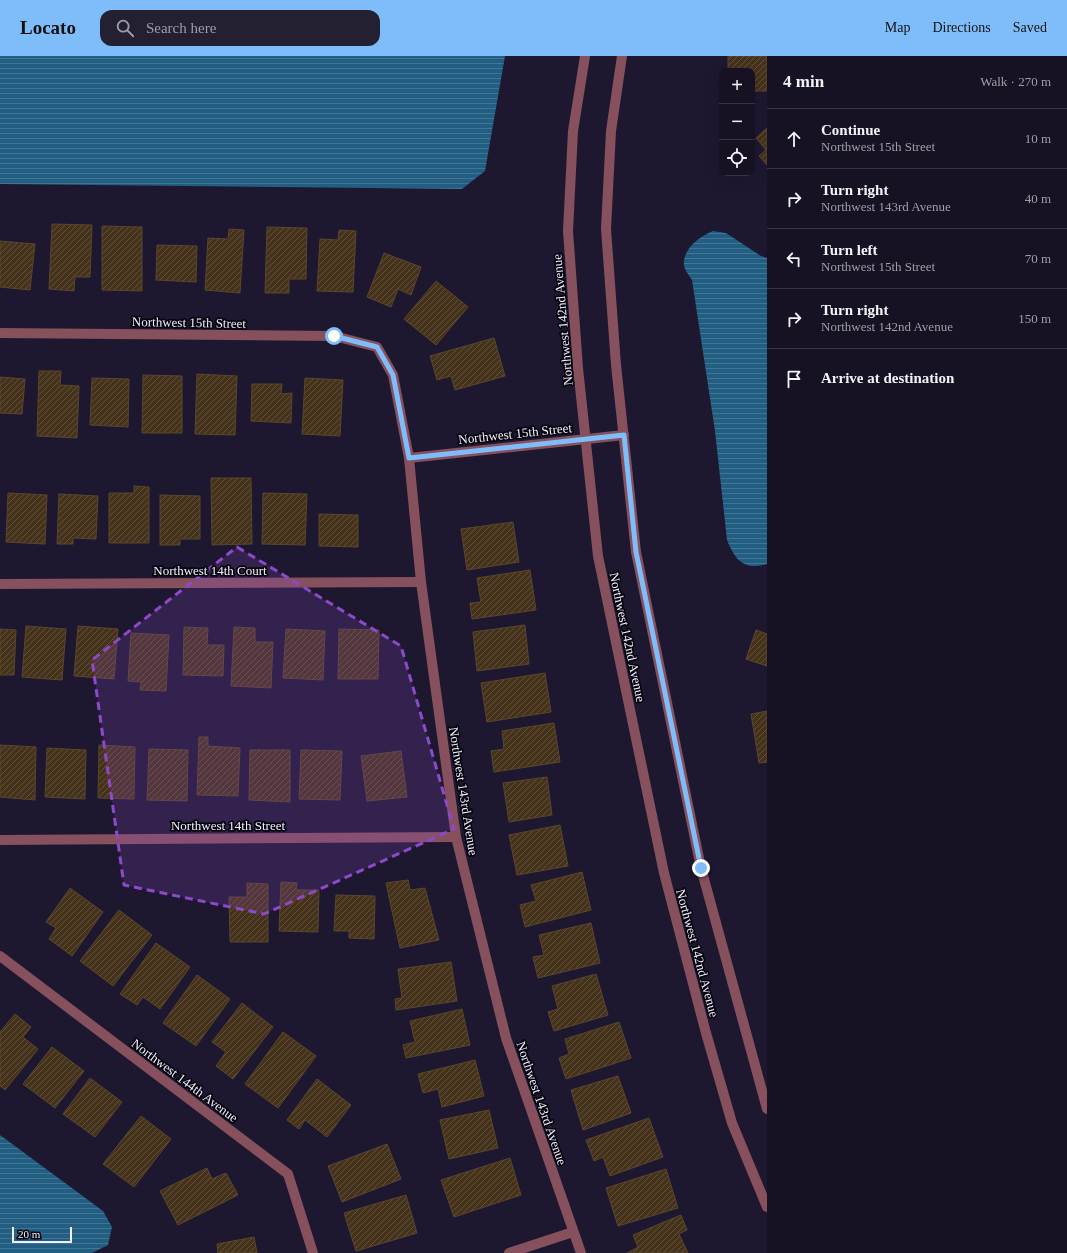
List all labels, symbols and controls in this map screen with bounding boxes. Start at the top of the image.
search box [100,10,380,46]
text: Locato [20,17,76,38]
icon: search [114,17,136,39]
text: Search here [146,20,216,36]
text: Map [885,20,910,35]
text: Directions [932,20,991,35]
text: Saved [1013,20,1047,35]
map controls [719,68,755,176]
button: + [719,68,755,104]
text: 4 min [783,72,824,91]
text: Walk · 270 m [980,74,1051,89]
button: − [719,104,755,140]
text: Continue [821,122,880,138]
icon: ahead [783,128,805,150]
text: 10 m [1025,131,1051,146]
text: Northwest 15th Street [821,139,935,154]
button: locate [719,140,755,176]
text: Turn right [821,182,888,198]
icon: right [783,188,805,210]
text: 40 m [1025,191,1051,206]
text: Northwest 143rd Avenue [821,199,951,214]
text: Turn left [821,242,878,258]
icon: left [783,248,805,270]
text: 70 m [1025,251,1051,266]
street label: Northwest 142nd Avenue [549,253,576,386]
text: Northwest 15th Street [821,259,935,274]
text: Turn right [821,302,888,318]
icon: right [783,308,805,330]
text: 150 m [1018,311,1051,326]
street label: Northwest 15th Street [132,314,247,331]
text: Northwest 142nd Avenue [821,319,953,334]
route start [325,327,343,345]
icon: arrive [783,368,805,390]
text: Arrive at destination [821,370,954,386]
street label: Northwest 15th Street [458,420,573,447]
street label: Northwest 14th Court [153,563,267,578]
street label: Northwest 142nd Avenue [606,571,649,703]
street label: Northwest 143rd Avenue [446,726,481,857]
street label: Northwest 14th Street [171,818,285,833]
route end [692,859,710,877]
street label: Northwest 142nd Avenue [673,887,722,1019]
street label: Northwest 144th Avenue [129,1036,241,1125]
street label: Northwest 143rd Avenue [513,1039,570,1167]
scale bar [12,1225,72,1244]
text: 20 m [18,1228,40,1240]

